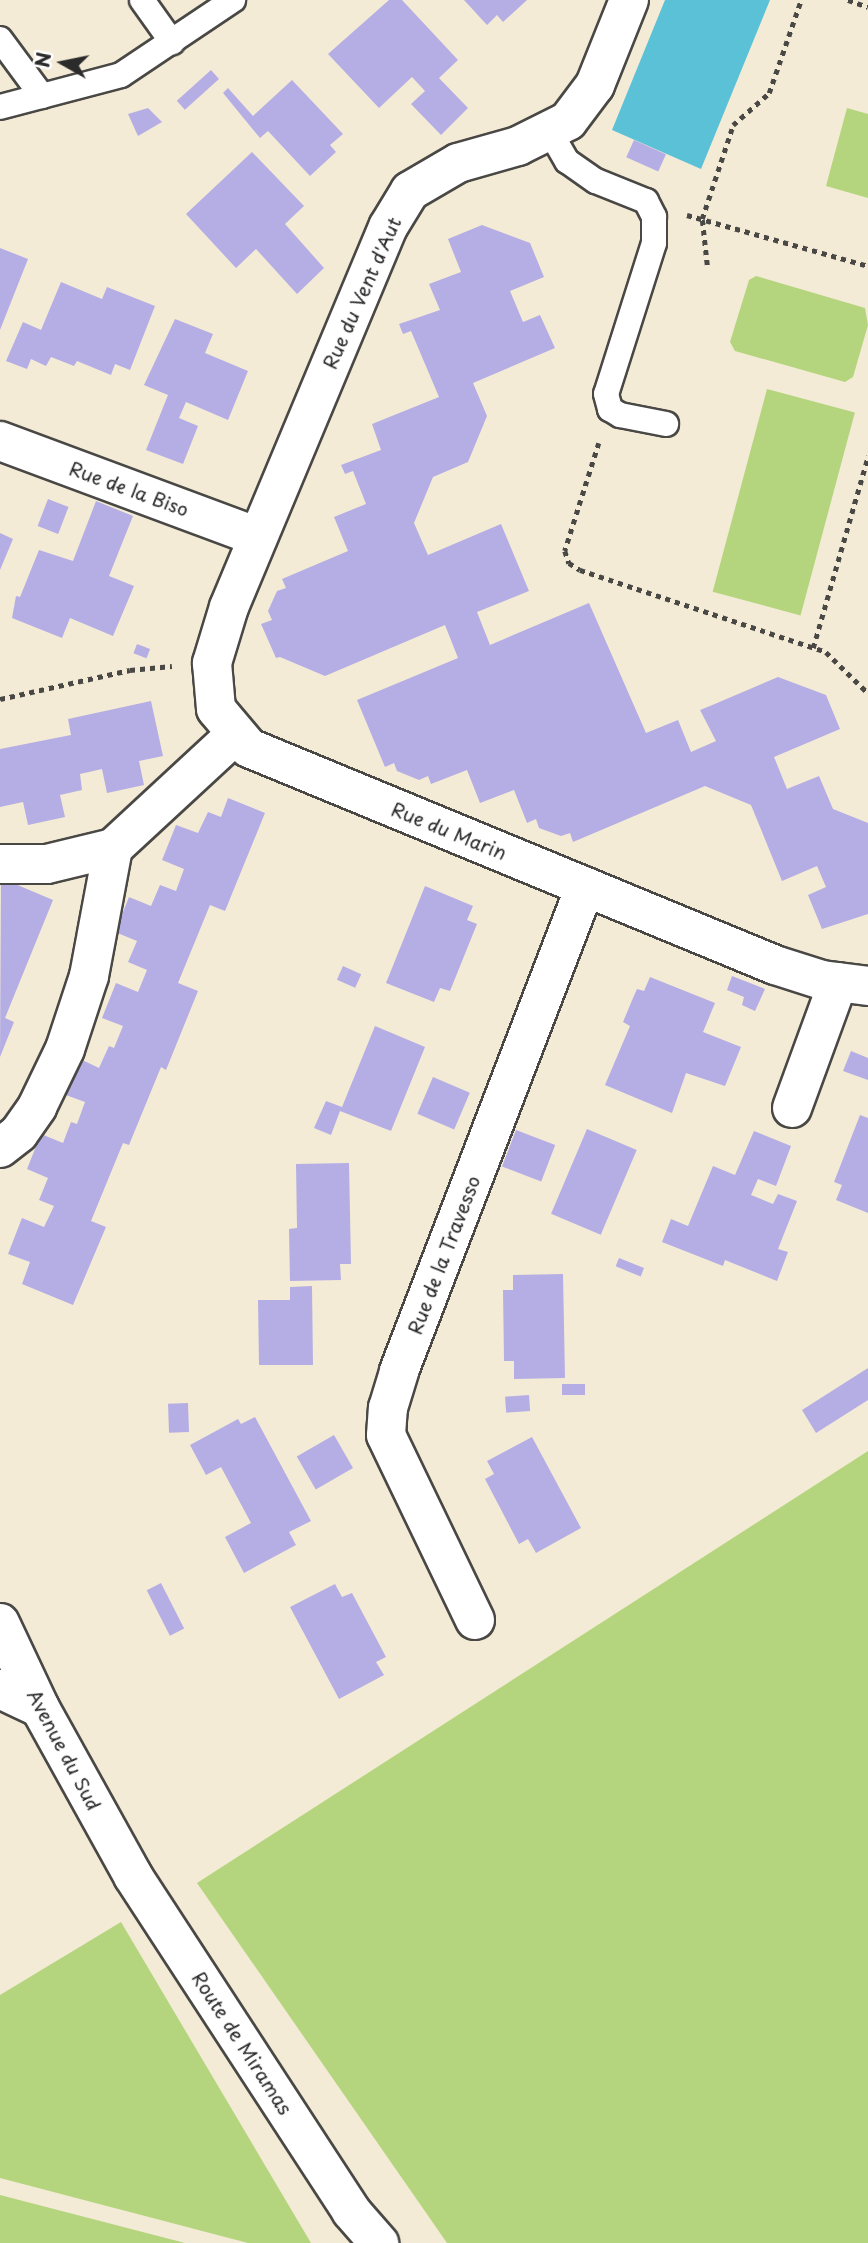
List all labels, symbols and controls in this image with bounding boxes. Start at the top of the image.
north arrow [28,28,98,98]
text: N [27,50,57,69]
street label: Rue du Vent d'Aut [318,213,406,373]
street label: Rue de la Biso [65,456,193,522]
street label: Rue du Marin [387,797,511,865]
street label: Rue de la Travesso [403,1171,485,1339]
street label: Avenue du Sud [23,1686,105,1814]
street label: Route de Miramas [187,1967,297,2119]

